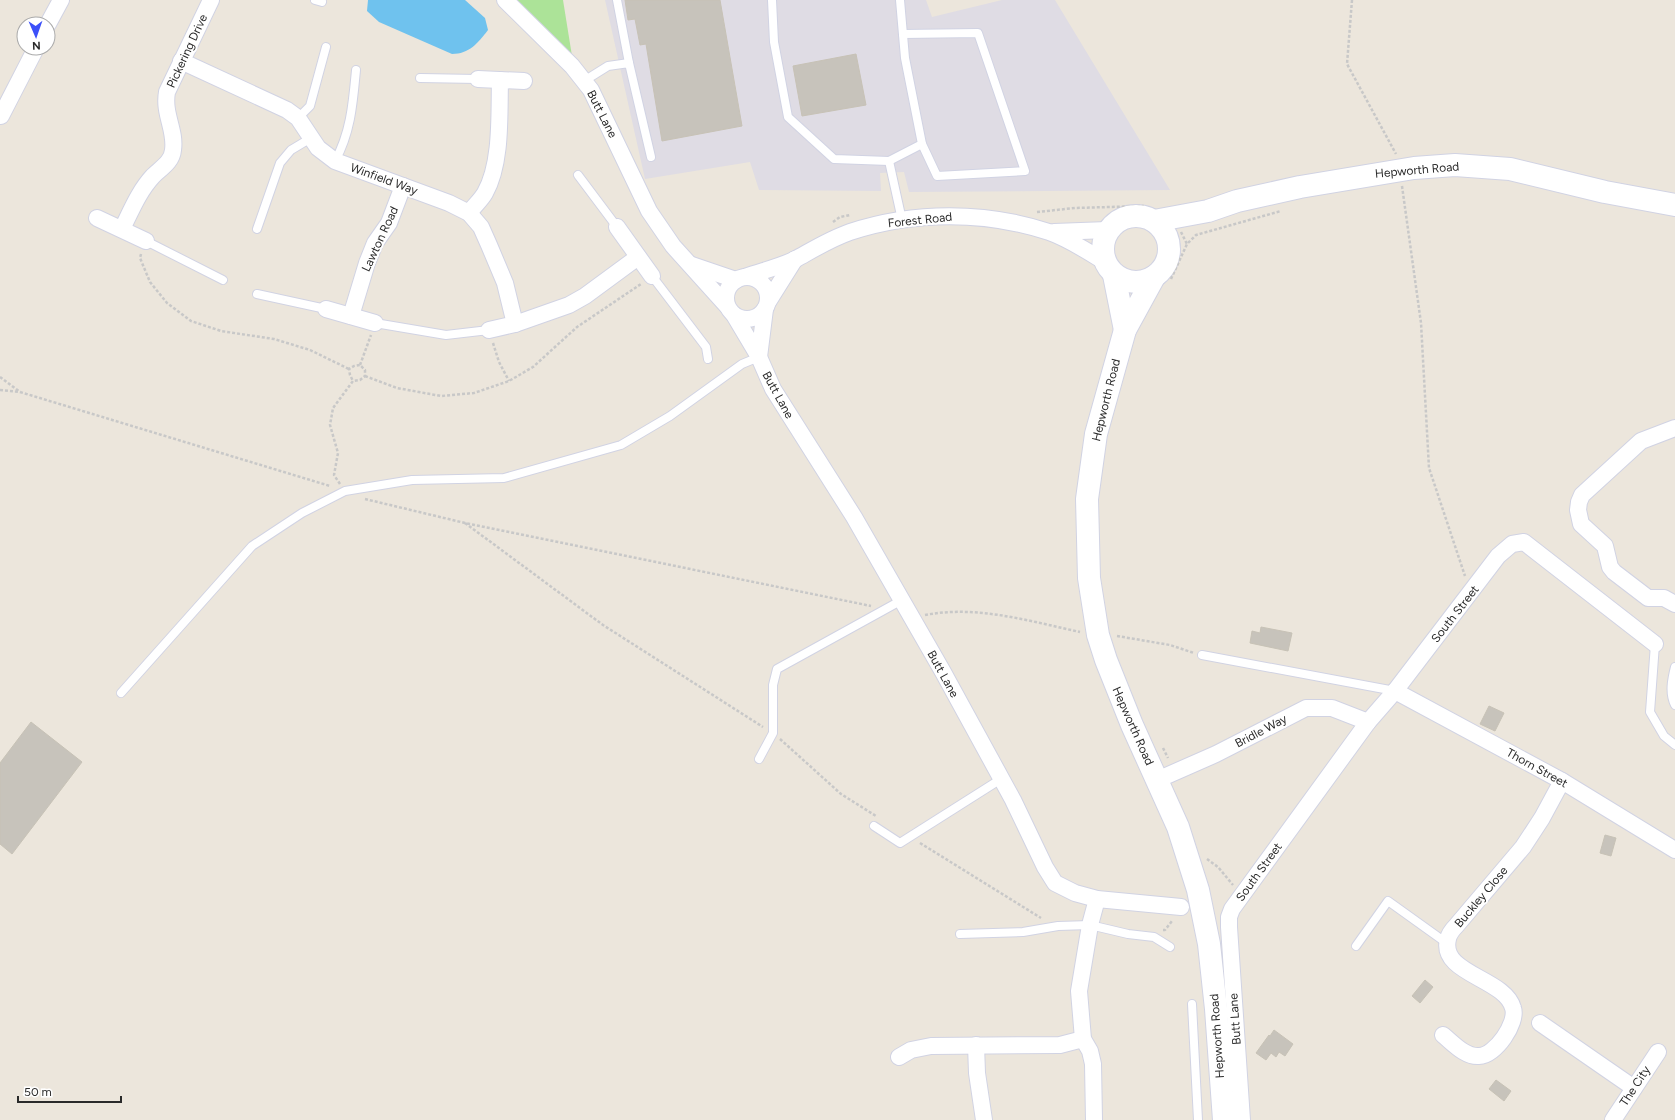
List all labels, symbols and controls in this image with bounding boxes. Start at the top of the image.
street label: Pickering Drive [164,11,210,90]
north arrow [16,16,56,56]
text: N [32,39,41,52]
street label: Butt Lane [584,88,620,141]
street label: Hepworth Road [1374,159,1460,181]
street label: Winfield Way [348,160,420,198]
street label: Lawton Road [359,204,401,274]
street label: Forest Road [887,210,953,230]
street label: Hepworth Road [1089,357,1123,443]
street label: Butt Lane [759,369,797,421]
street label: South Street [1428,582,1482,645]
street label: Butt Lane [924,648,962,700]
street label: Hepworth Road [1109,685,1157,767]
street label: Bridle Way [1233,711,1290,751]
street label: Thorn Street [1504,745,1570,791]
street label: South Street [1233,840,1285,904]
street label: Buckley Close [1452,863,1511,930]
street label: Butt Lane [1226,992,1244,1045]
street label: Hepworth Road [1207,993,1227,1079]
street label: The City [1617,1063,1654,1109]
scale bar [18,1078,121,1104]
text: 50 m [24,1085,52,1099]

